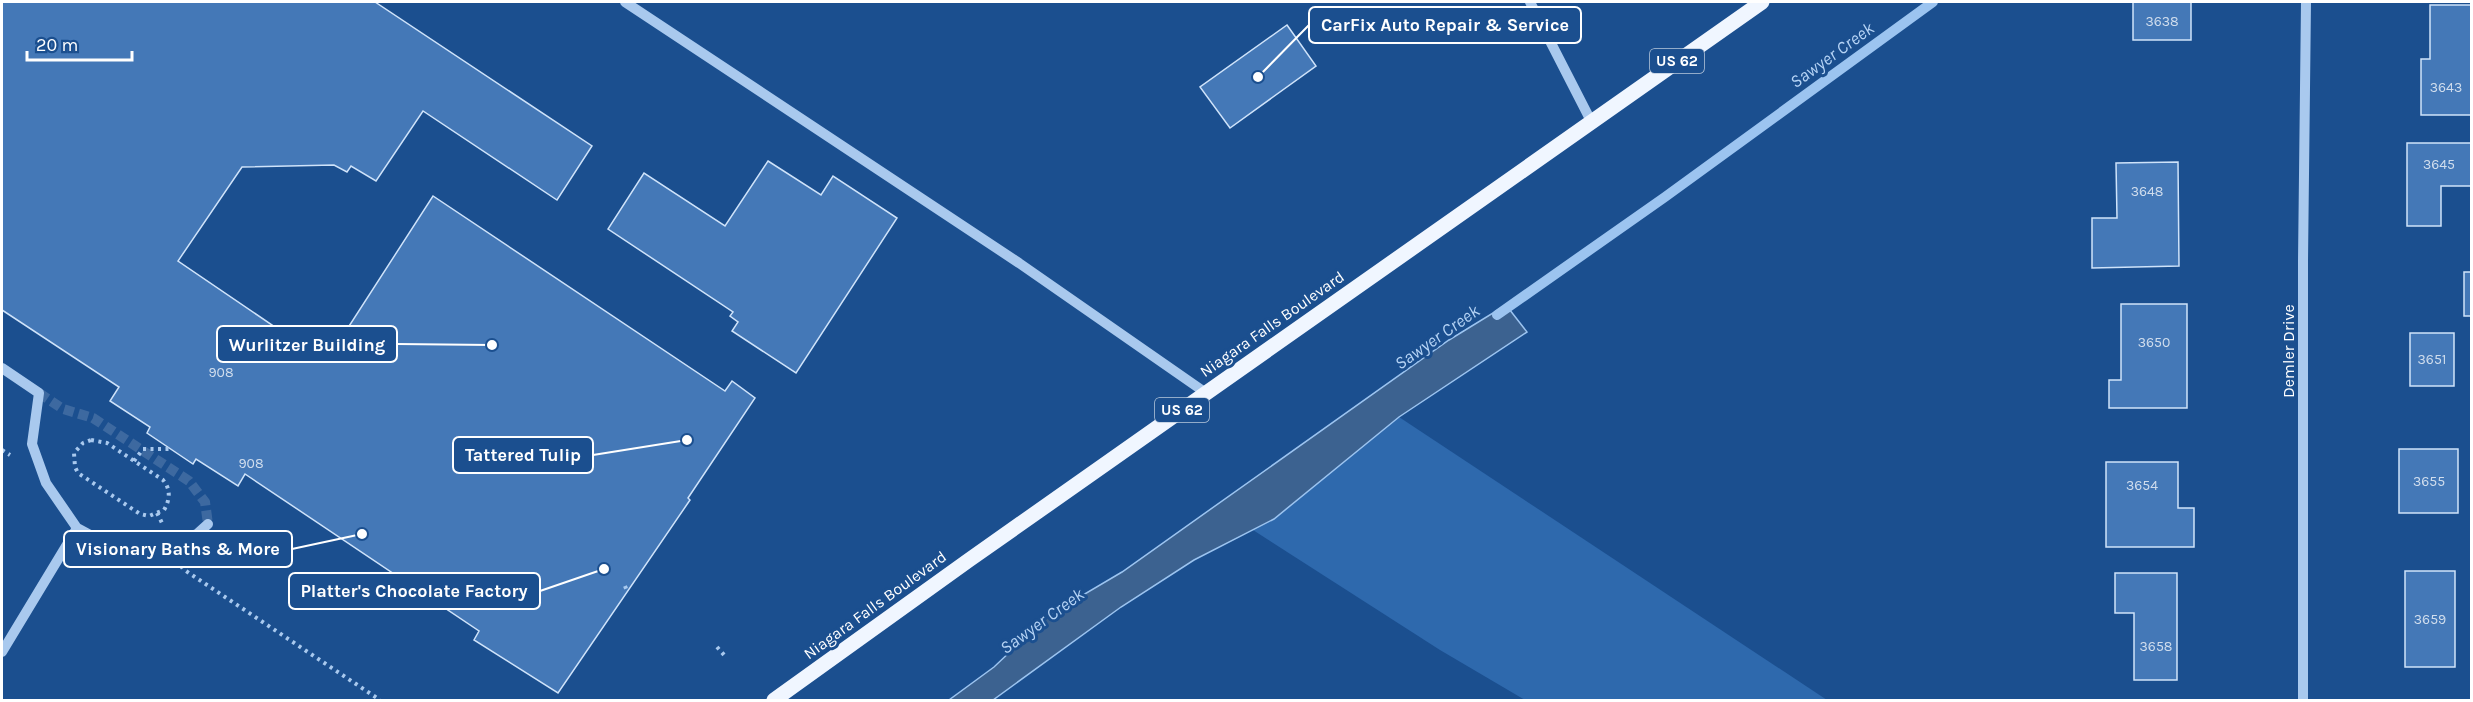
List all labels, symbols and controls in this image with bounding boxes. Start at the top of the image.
callout: CarFix Auto Repair & Service [1309,7,1581,43]
house number: 3638 [2145,13,2179,30]
text: CarFix Auto Repair & Service [1321,14,1569,36]
water label: Sawyer Creek [1786,17,1879,93]
scale bar [27,24,132,62]
text: 20 m [36,34,78,56]
road number: US 62 [1650,49,1704,73]
house number: 3643 [2430,79,2462,96]
house number: 3645 [2423,156,2455,173]
house number: 3648 [2131,183,2163,200]
street label: Niagara Falls Boulevard [1196,267,1348,381]
water label: Sawyer Creek [1390,299,1484,374]
street label: Demler Drive [2279,304,2298,398]
callout: Wurlitzer Building [217,326,397,362]
text: Wurlitzer Building [229,334,386,356]
house number: 3650 [2138,334,2170,351]
house number: 3651 [2418,351,2446,368]
house number: 908 [208,364,234,381]
road number: US 62 [1155,398,1209,422]
callout: Tattered Tulip [453,437,593,473]
text: Tattered Tulip [465,444,581,466]
house number: 908 [238,455,264,472]
house number: 3655 [2413,473,2445,490]
house number: 3654 [2126,477,2158,494]
callout: Visionary Baths & More [64,531,292,567]
text: Visionary Baths & More [76,538,280,560]
street label: Niagara Falls Boulevard [800,547,950,663]
callout: Platter's Chocolate Factory [289,573,540,609]
text: Platter's Chocolate Factory [300,580,528,602]
water label: Sawyer Creek [996,583,1089,659]
house number: 3659 [2414,611,2446,628]
house number: 3658 [2140,638,2172,655]

